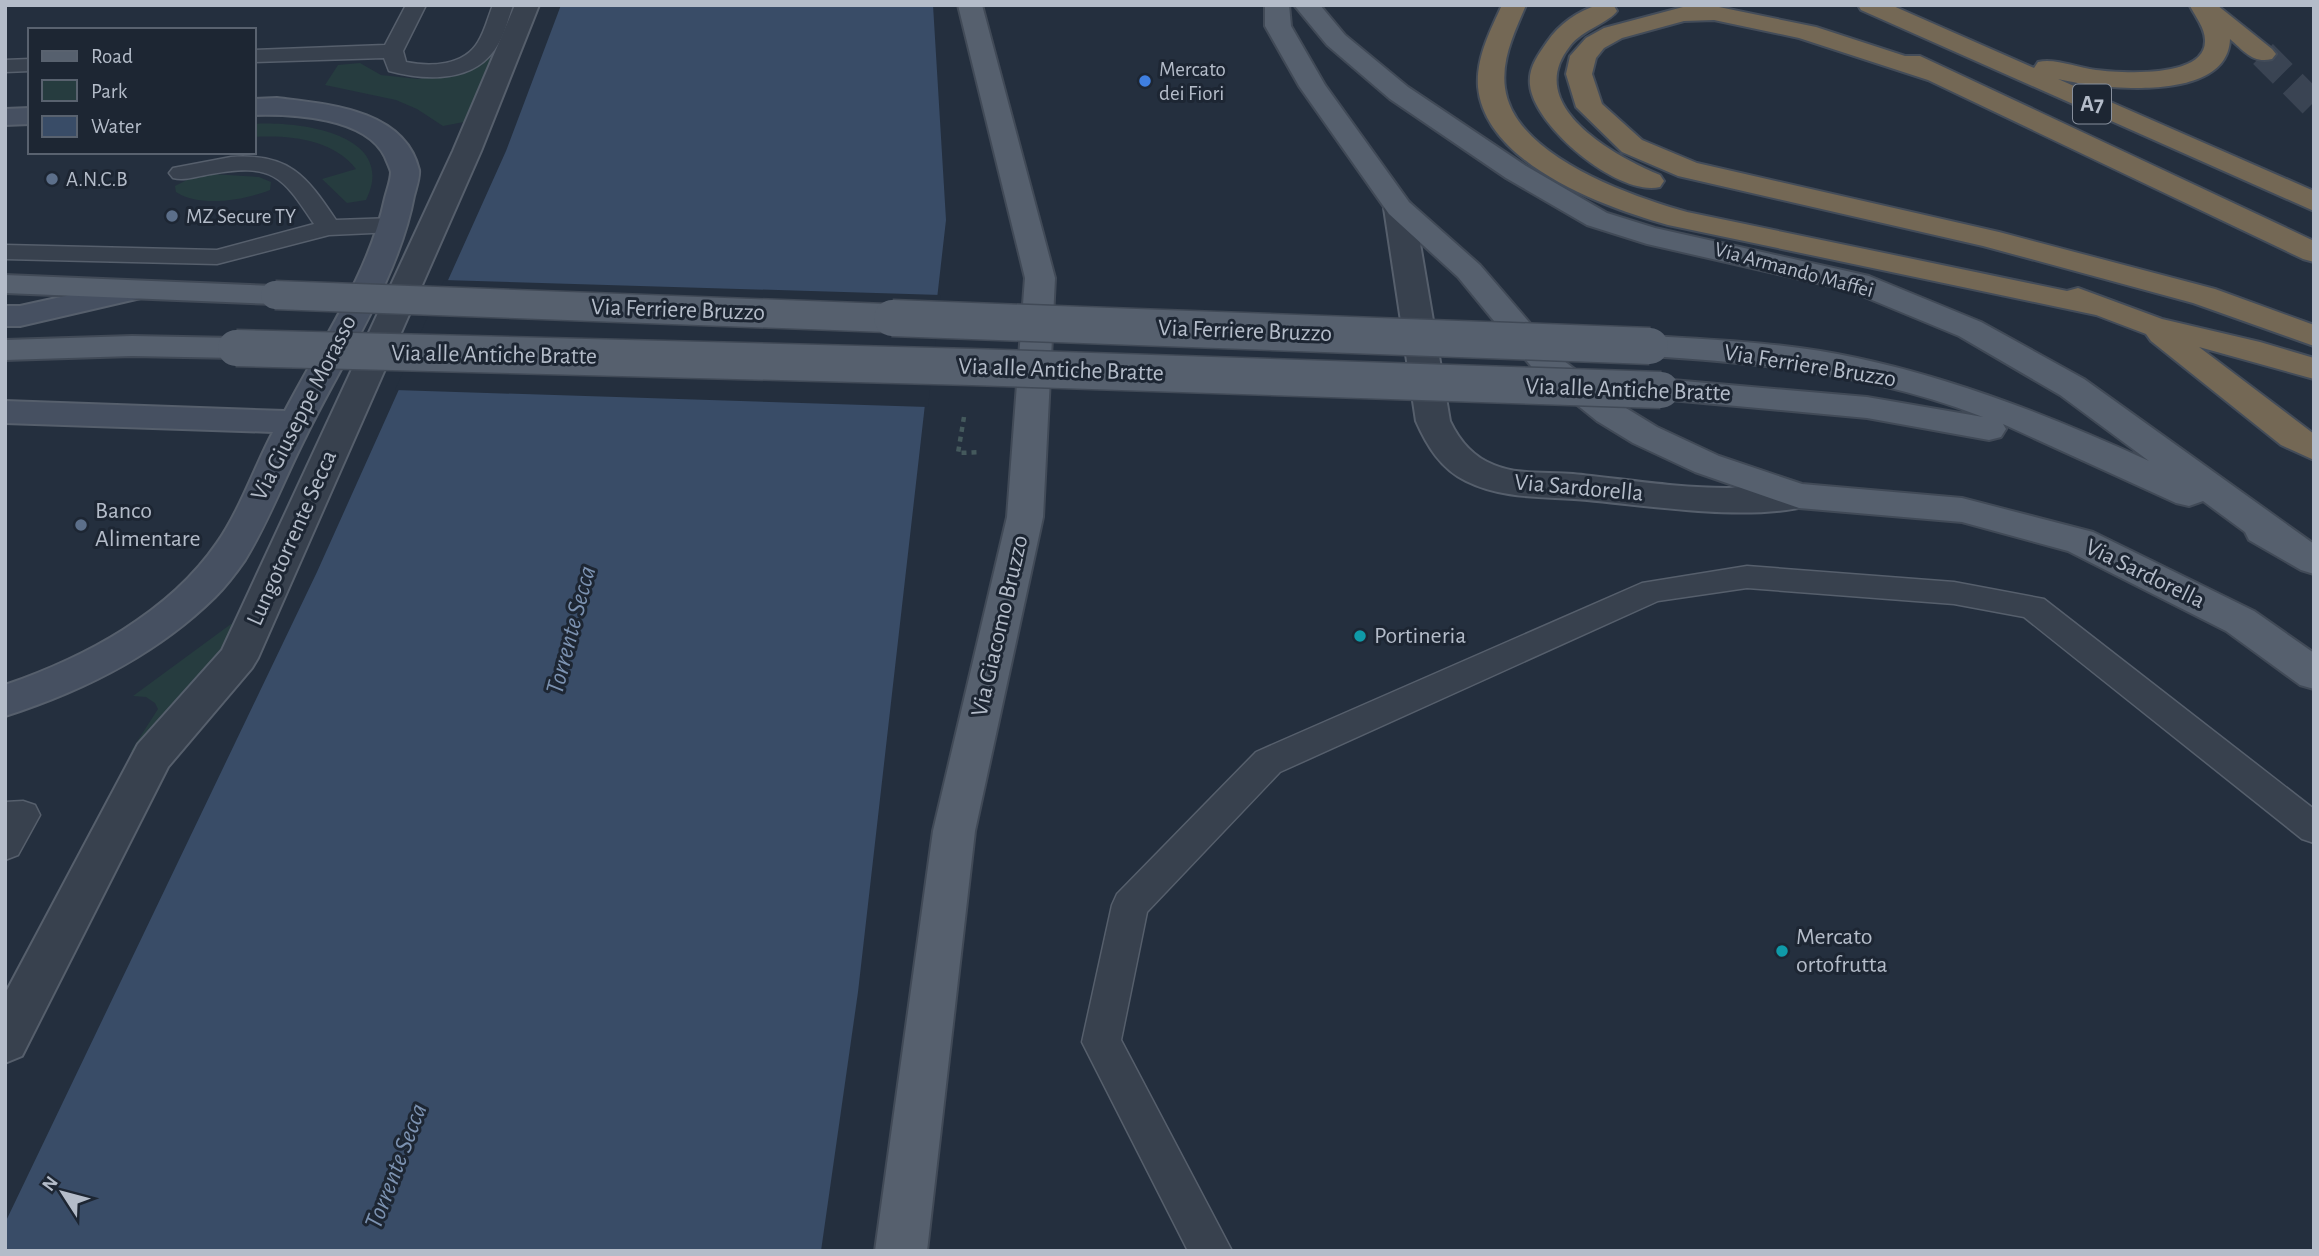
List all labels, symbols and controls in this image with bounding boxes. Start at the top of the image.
legend [28,28,256,154]
text: Road [91,46,133,67]
place label: Mercato dei Fiori [1159,59,1226,104]
marker: Mercato dei Fiori [1137,73,1153,89]
text: Park [91,81,128,102]
road number: A7 [2073,85,2111,124]
text: Water [91,116,141,137]
place label: A.N.C.B [66,169,128,190]
marker: A.N.C.B [44,171,60,187]
place label: MZ Secure TY [186,206,296,227]
marker: MZ Secure TY [164,208,180,224]
street label: Via Armando Maffei [1712,239,1876,301]
street label: Via Ferriere Bruzzo [591,295,765,325]
street label: Via Giuseppe Morasso [247,311,361,505]
street label: Via Ferriere Bruzzo [1158,316,1332,346]
street label: Via alle Antiche Bratte [391,341,597,369]
street label: Via Ferriere Bruzzo [1722,341,1898,391]
street label: Via alle Antiche Bratte [958,354,1164,386]
street label: Via alle Antiche Bratte [1525,374,1731,406]
street label: Lungotorrente Secca [243,447,341,629]
street label: Via Sardorella [1513,470,1645,506]
place label: Banco Alimentare [95,499,201,551]
marker: Banco Alimentare [73,517,89,533]
street label: Via Giacomo Bruzzo [967,533,1033,719]
street label: Via Sardorella [2082,535,2208,613]
water label: Torrente Secca [541,563,601,697]
place label: Portineria [1374,624,1466,648]
marker: Portineria [1352,628,1368,644]
place label: Mercato ortofrutta [1796,925,1888,977]
marker: Mercato ortofrutta [1774,943,1790,959]
water label: Torrente Secca [360,1100,432,1232]
north arrow [28,1158,98,1228]
text: N [39,1173,62,1195]

